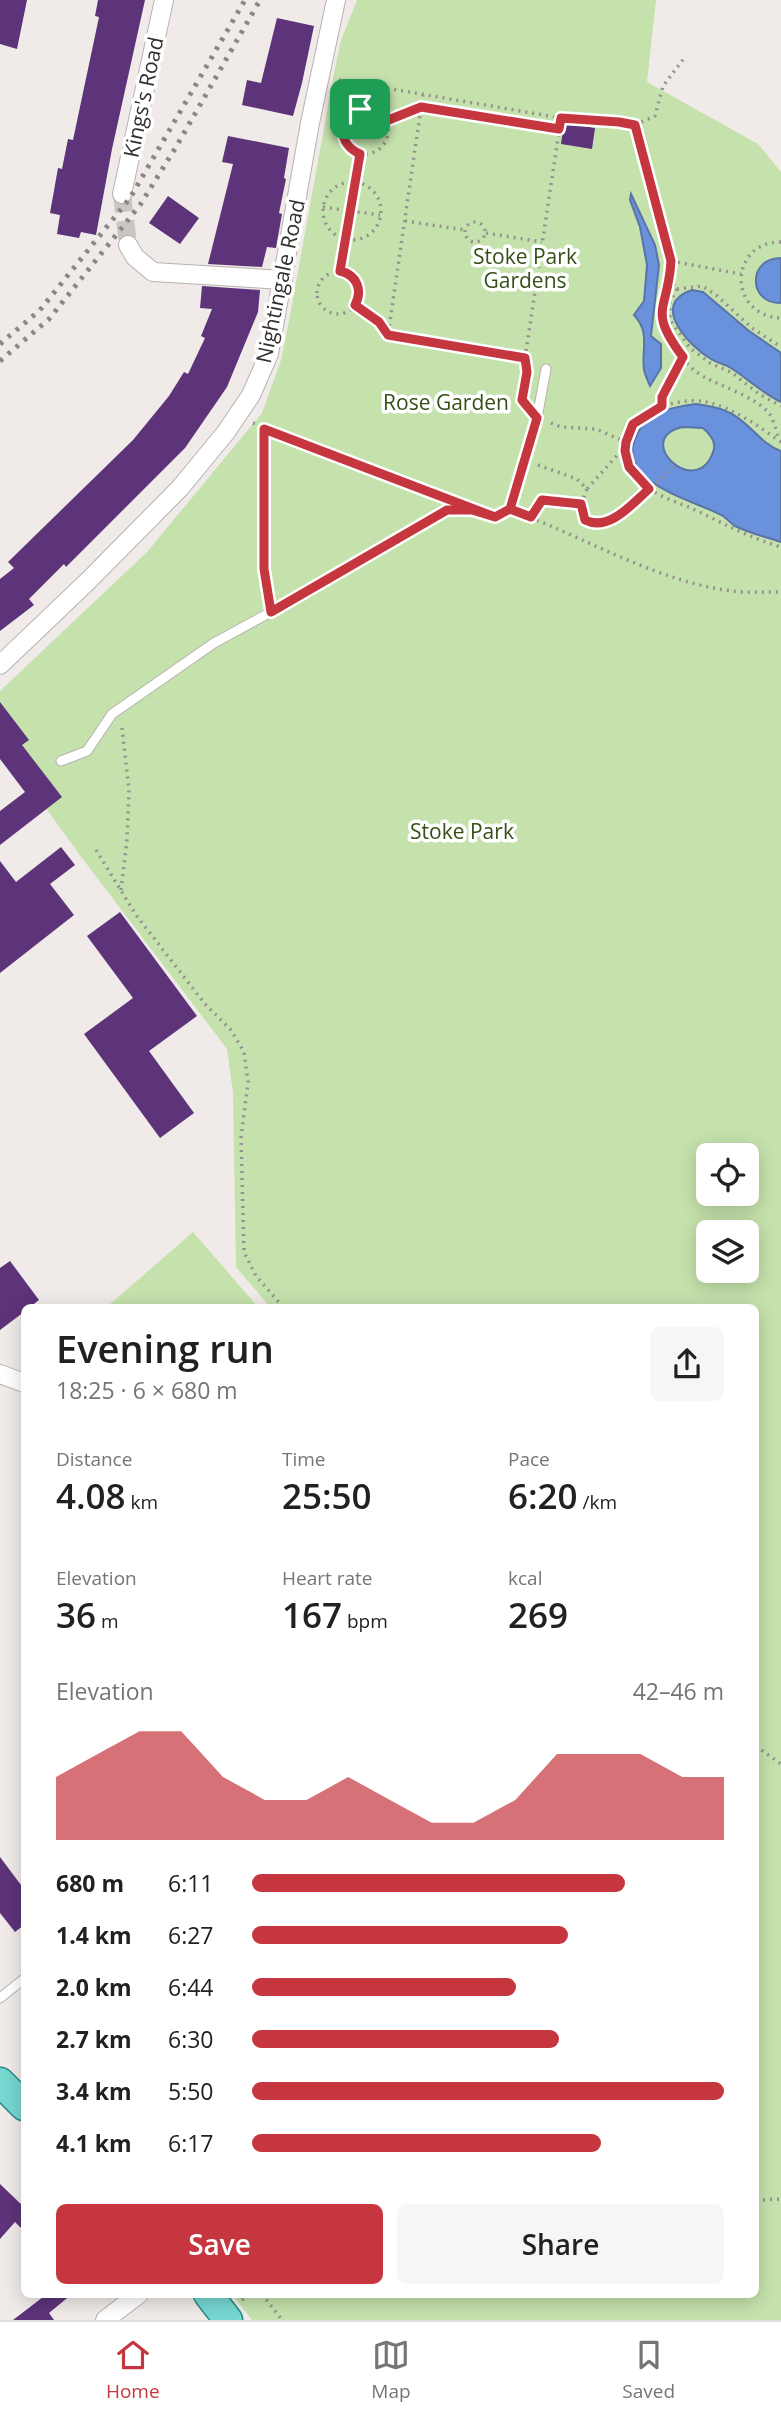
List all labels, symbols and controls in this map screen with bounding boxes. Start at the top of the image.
street label: Kings's Road [117,34,169,160]
pin [330,79,390,139]
icon: arrive [341,90,379,128]
street label: Nightingale Road [249,197,311,365]
park label: Stoke Park Gardens [473,242,577,294]
park label: Rose Garden [383,388,509,416]
park label: Stoke Park [410,817,514,845]
map controls [696,1143,759,1283]
button: locate [696,1143,759,1206]
button: layers [696,1220,759,1283]
text: Evening run [56,1322,274,1374]
button: share [650,1327,724,1401]
text: 18:25 · 6 × 680 m [56,1374,238,1406]
text: Distance [56,1446,132,1472]
text: Time [282,1446,326,1472]
text: Pace [508,1446,550,1472]
text: 4.08 [56,1472,126,1519]
text: 25:50 [282,1472,372,1519]
text: 6:20 [508,1472,578,1519]
text: km [126,1489,158,1515]
text: /km [578,1489,617,1515]
text: Elevation [56,1565,137,1591]
text: Heart rate [282,1565,372,1591]
text: kcal [508,1565,542,1591]
text: 36 [56,1591,96,1638]
text: 167 [282,1591,342,1638]
text: 269 [508,1591,568,1638]
text: m [96,1608,119,1634]
text: bpm [342,1608,388,1634]
text: Elevation [56,1675,154,1707]
text: 42–46 m [633,1675,724,1707]
text: 680 m [56,1867,124,1899]
text: 6:11 [168,1867,214,1899]
text: 1.4 km [56,1919,132,1951]
text: 6:27 [168,1919,214,1951]
text: 2.0 km [56,1971,132,2003]
text: 6:44 [168,1971,214,2003]
text: 2.7 km [56,2023,132,2055]
text: 6:30 [168,2023,214,2055]
text: 3.4 km [56,2075,132,2107]
text: 5:50 [168,2075,214,2107]
text: 4.1 km [56,2127,132,2159]
text: 6:17 [168,2127,214,2159]
button: Save [56,2204,383,2284]
button: Share [397,2204,724,2284]
tab: Home [106,2336,160,2404]
tab: Map [371,2336,411,2404]
tab: Saved [622,2336,675,2404]

